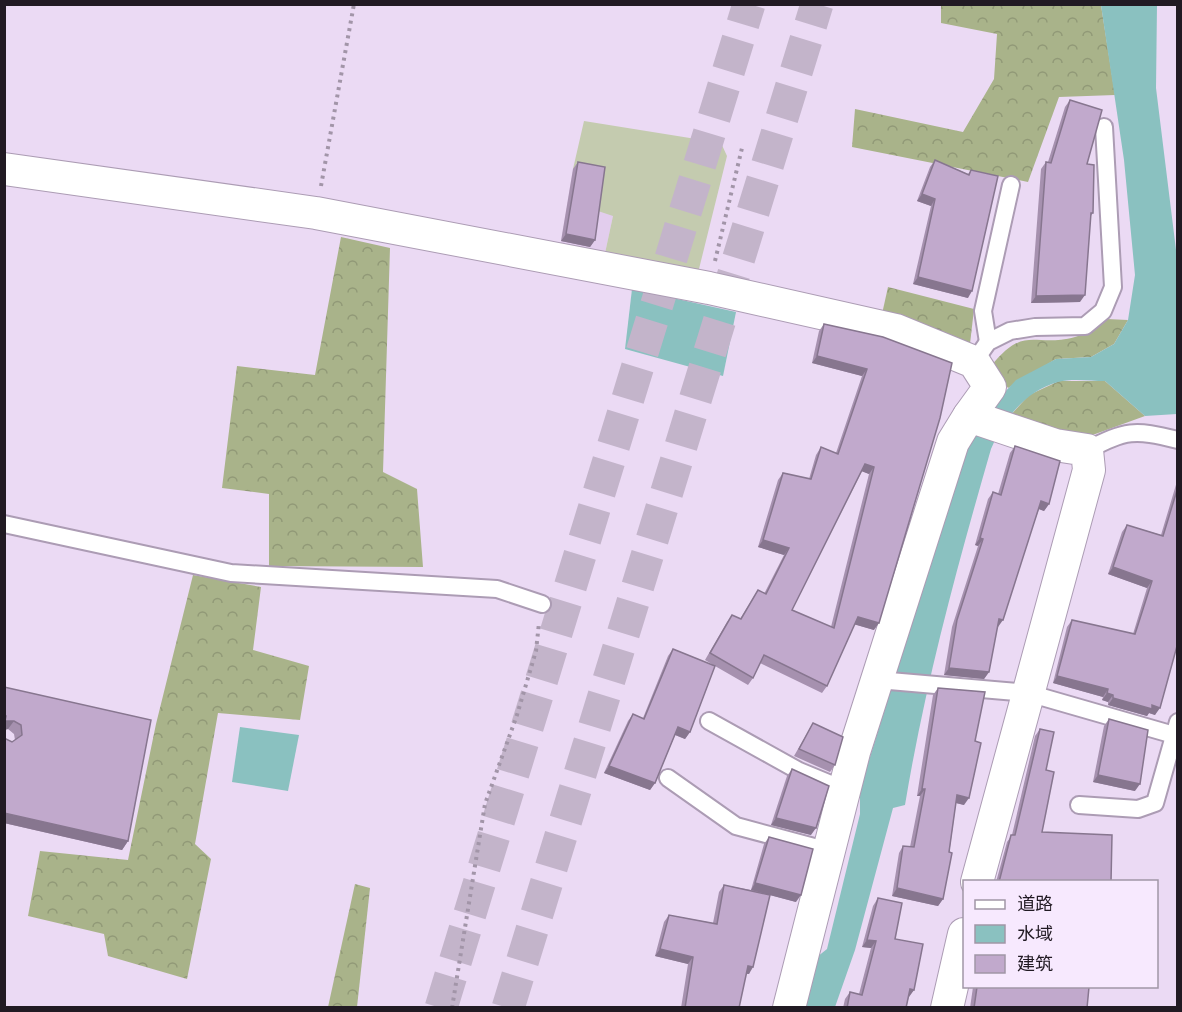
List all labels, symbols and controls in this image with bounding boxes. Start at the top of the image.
legend [963,880,1158,988]
text: 道路 [1017,891,1053,916]
text: 水域 [1017,921,1053,946]
text: 建筑 [1017,951,1053,976]

